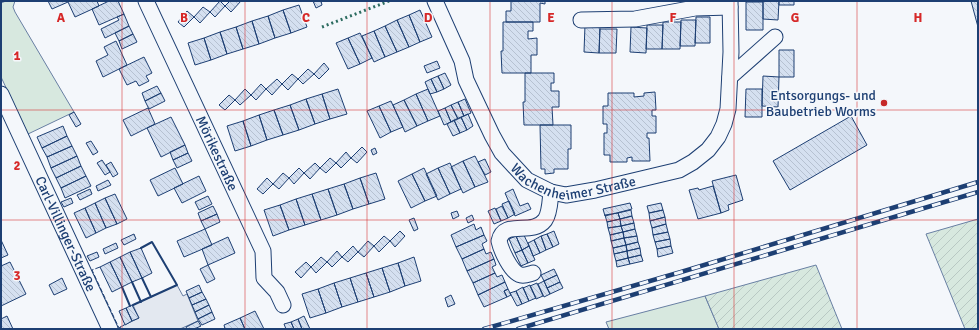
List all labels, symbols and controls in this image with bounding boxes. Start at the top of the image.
text: A [57,10,66,26]
text: B [180,10,188,26]
text: C [302,10,310,26]
text: D [424,10,433,26]
text: E [547,10,555,26]
text: F [670,10,677,26]
text: G [791,10,799,26]
text: H [914,10,922,26]
text: 1 [13,48,21,64]
place label: Entsorgungs- und Baubetrieb Worms [766,87,876,120]
marker: Entsorgungs- und Baubetrieb Worms [879,98,889,108]
street label: Mörikestraße [192,113,242,193]
text: 2 [13,158,21,174]
street label: Wachenheimer Straße [507,160,637,203]
street label: Carl-Villinger-Straße [32,173,100,294]
text: 3 [13,268,21,284]

